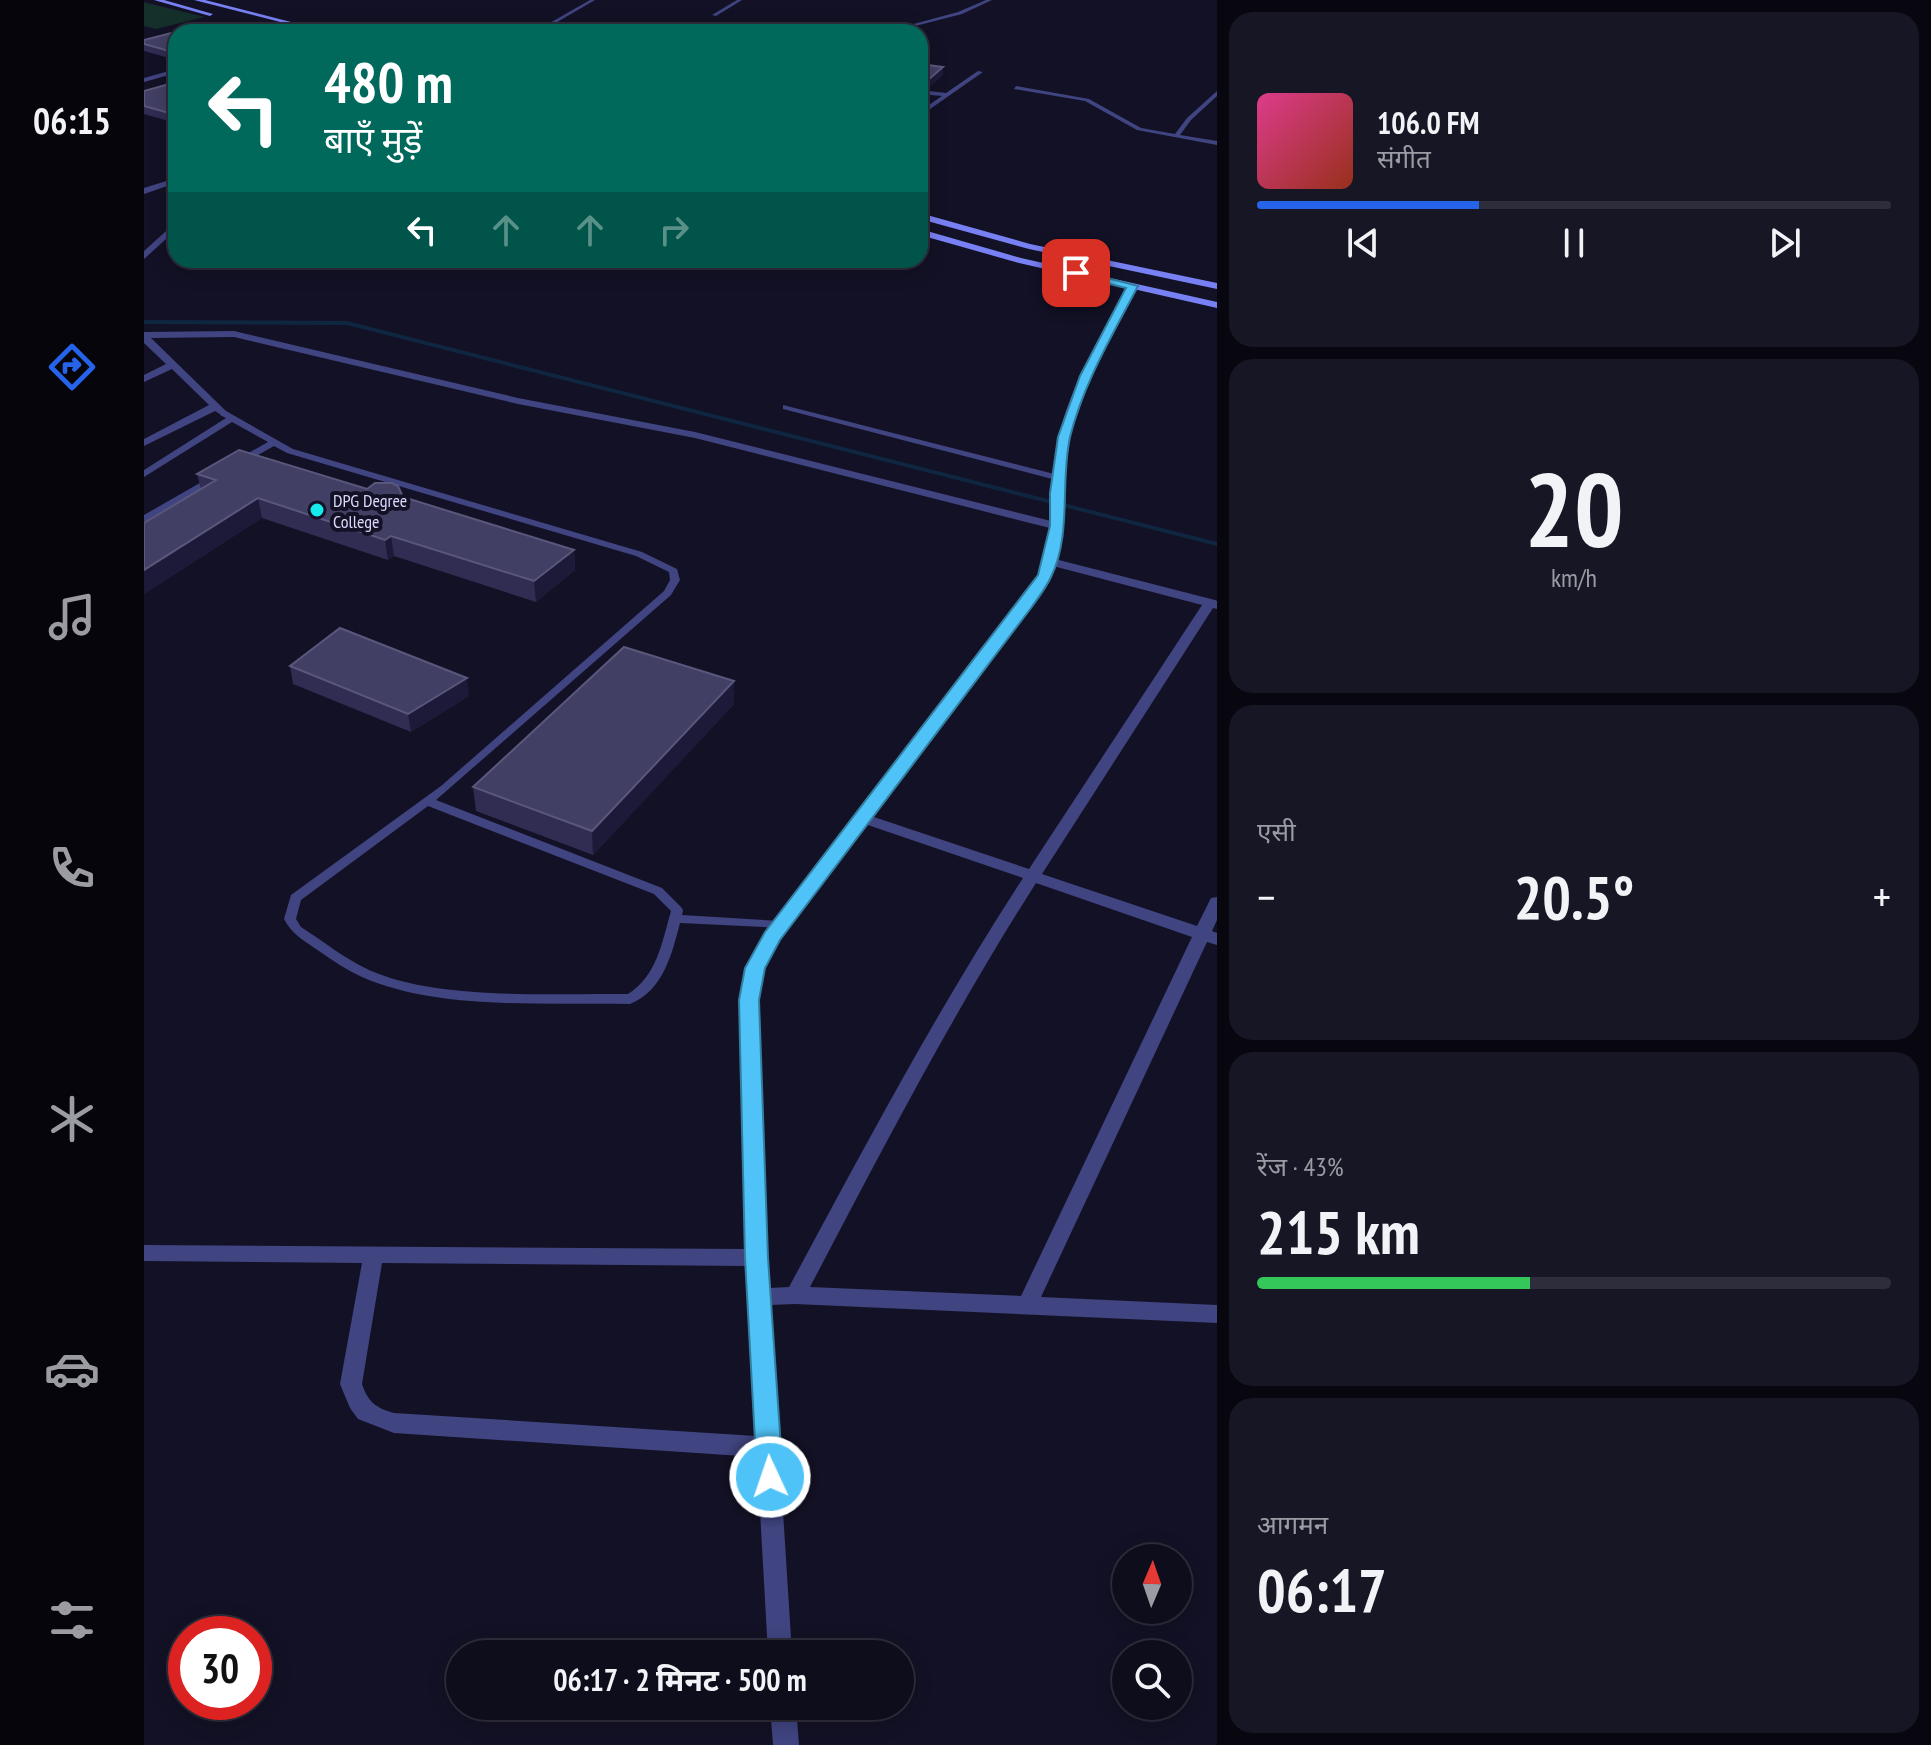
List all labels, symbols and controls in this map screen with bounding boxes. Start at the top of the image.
text: 480 m [324,46,453,118]
icon: left [192,56,296,160]
text: 06:15 [33,97,111,144]
text: 106.0 FM [1377,103,1479,142]
text: बाएँ मुड़ें [324,116,422,163]
text: संगीत [1377,142,1431,175]
icon: left [400,208,444,252]
icon: ahead [484,208,528,252]
icon: ahead [568,208,612,252]
icon: right [652,208,696,252]
icon: previous [1341,221,1385,265]
icon: pause [1552,221,1596,265]
icon: next [1763,221,1807,265]
pin [1042,239,1110,307]
icon: arrive [1054,251,1098,295]
icon: directions [44,339,100,395]
text: 20 [1524,441,1624,576]
place label: DPG Degree College [333,489,407,533]
marker: DPG Degree College [308,501,326,519]
text: km/h [1551,561,1597,594]
icon: music [44,589,100,645]
text: एसी [1257,815,1296,848]
icon: phone [44,840,100,896]
text: 20.5° [1514,858,1634,936]
text: − [1257,868,1275,925]
text: + [1873,868,1891,925]
icon: climate [44,1091,100,1147]
text: रेंज · 43% [1257,1150,1343,1183]
text: 215 km [1257,1193,1420,1271]
icon: car [44,1341,100,1397]
position arrow [728,1435,812,1519]
text: आगमन [1257,1508,1328,1541]
north arrow [1112,1544,1192,1624]
map controls [1112,1544,1192,1720]
text: 06:17 [1257,1551,1387,1629]
icon: filters [44,1592,100,1648]
speed limit sign: 30 [168,1616,272,1720]
button: search [1112,1640,1192,1720]
text: 06:17 · 2 मिनट · 500 m [553,1660,807,1699]

